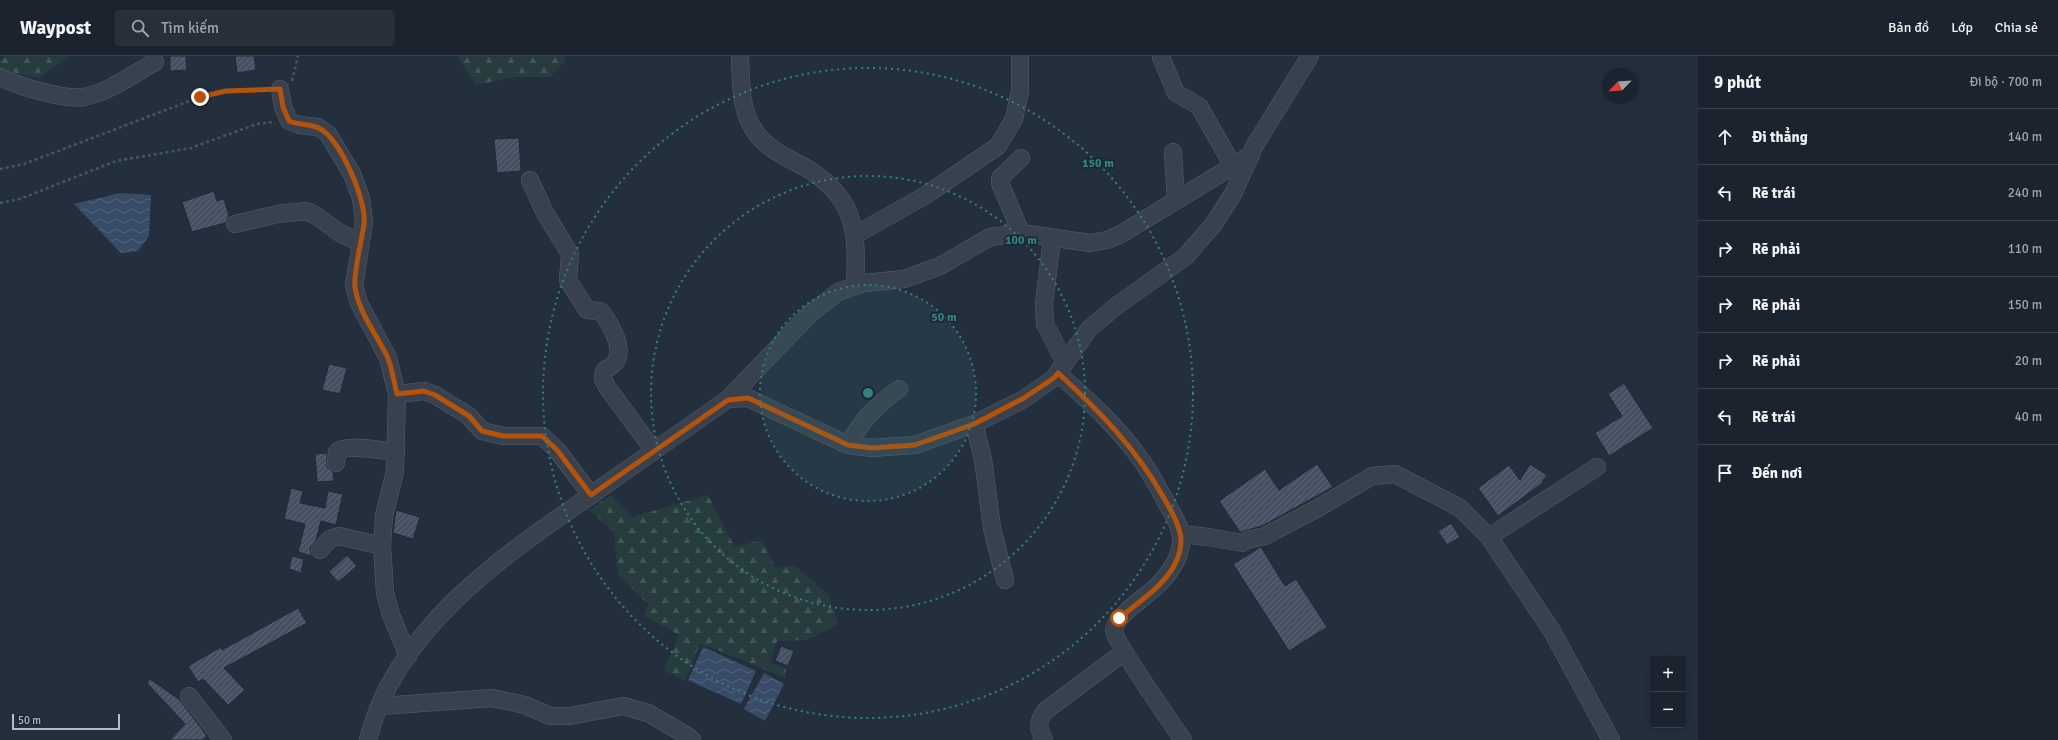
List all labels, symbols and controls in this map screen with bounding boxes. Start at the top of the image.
search box [115,10,395,46]
text: Waypost [20,16,91,40]
icon: search [129,17,151,39]
text: Tìm kiếm [161,19,219,37]
text: Bản đồ [1888,19,1929,36]
text: Lớp [1951,19,1973,36]
text: Chia sẻ [1995,19,2038,36]
north arrow [1602,68,1638,104]
text: 9 phút [1714,72,1761,93]
text: Đi bộ · 700 m [1969,74,2042,90]
route end [191,88,209,106]
icon: ahead [1714,126,1736,148]
text: Đi thẳng [1752,128,1808,146]
text: 140 m [2008,129,2042,145]
text: 150 m [1082,156,1114,171]
icon: left [1714,182,1736,204]
text: Rẽ trái [1752,184,1795,202]
text: 240 m [2008,185,2042,201]
text: 100 m [1005,233,1037,248]
icon: right [1714,238,1736,260]
text: Rẽ phải [1752,240,1800,258]
text: 110 m [2008,241,2042,257]
icon: right [1714,294,1736,316]
text: Rẽ phải [1752,296,1800,314]
text: 150 m [2008,297,2042,313]
text: 50 m [931,310,957,325]
icon: right [1714,350,1736,372]
text: Rẽ phải [1752,352,1800,370]
text: 20 m [2015,353,2042,369]
centre of rings [861,386,875,400]
icon: left [1714,406,1736,428]
text: Rẽ trái [1752,408,1795,426]
text: 40 m [2015,409,2042,425]
icon: arrive [1714,462,1736,484]
text: Đến nơi [1752,464,1802,482]
route start [1110,609,1128,627]
map controls [1650,656,1686,728]
button: + [1650,656,1686,692]
button: − [1650,692,1686,728]
scale bar [12,712,120,731]
text: 50 m [18,714,41,727]

